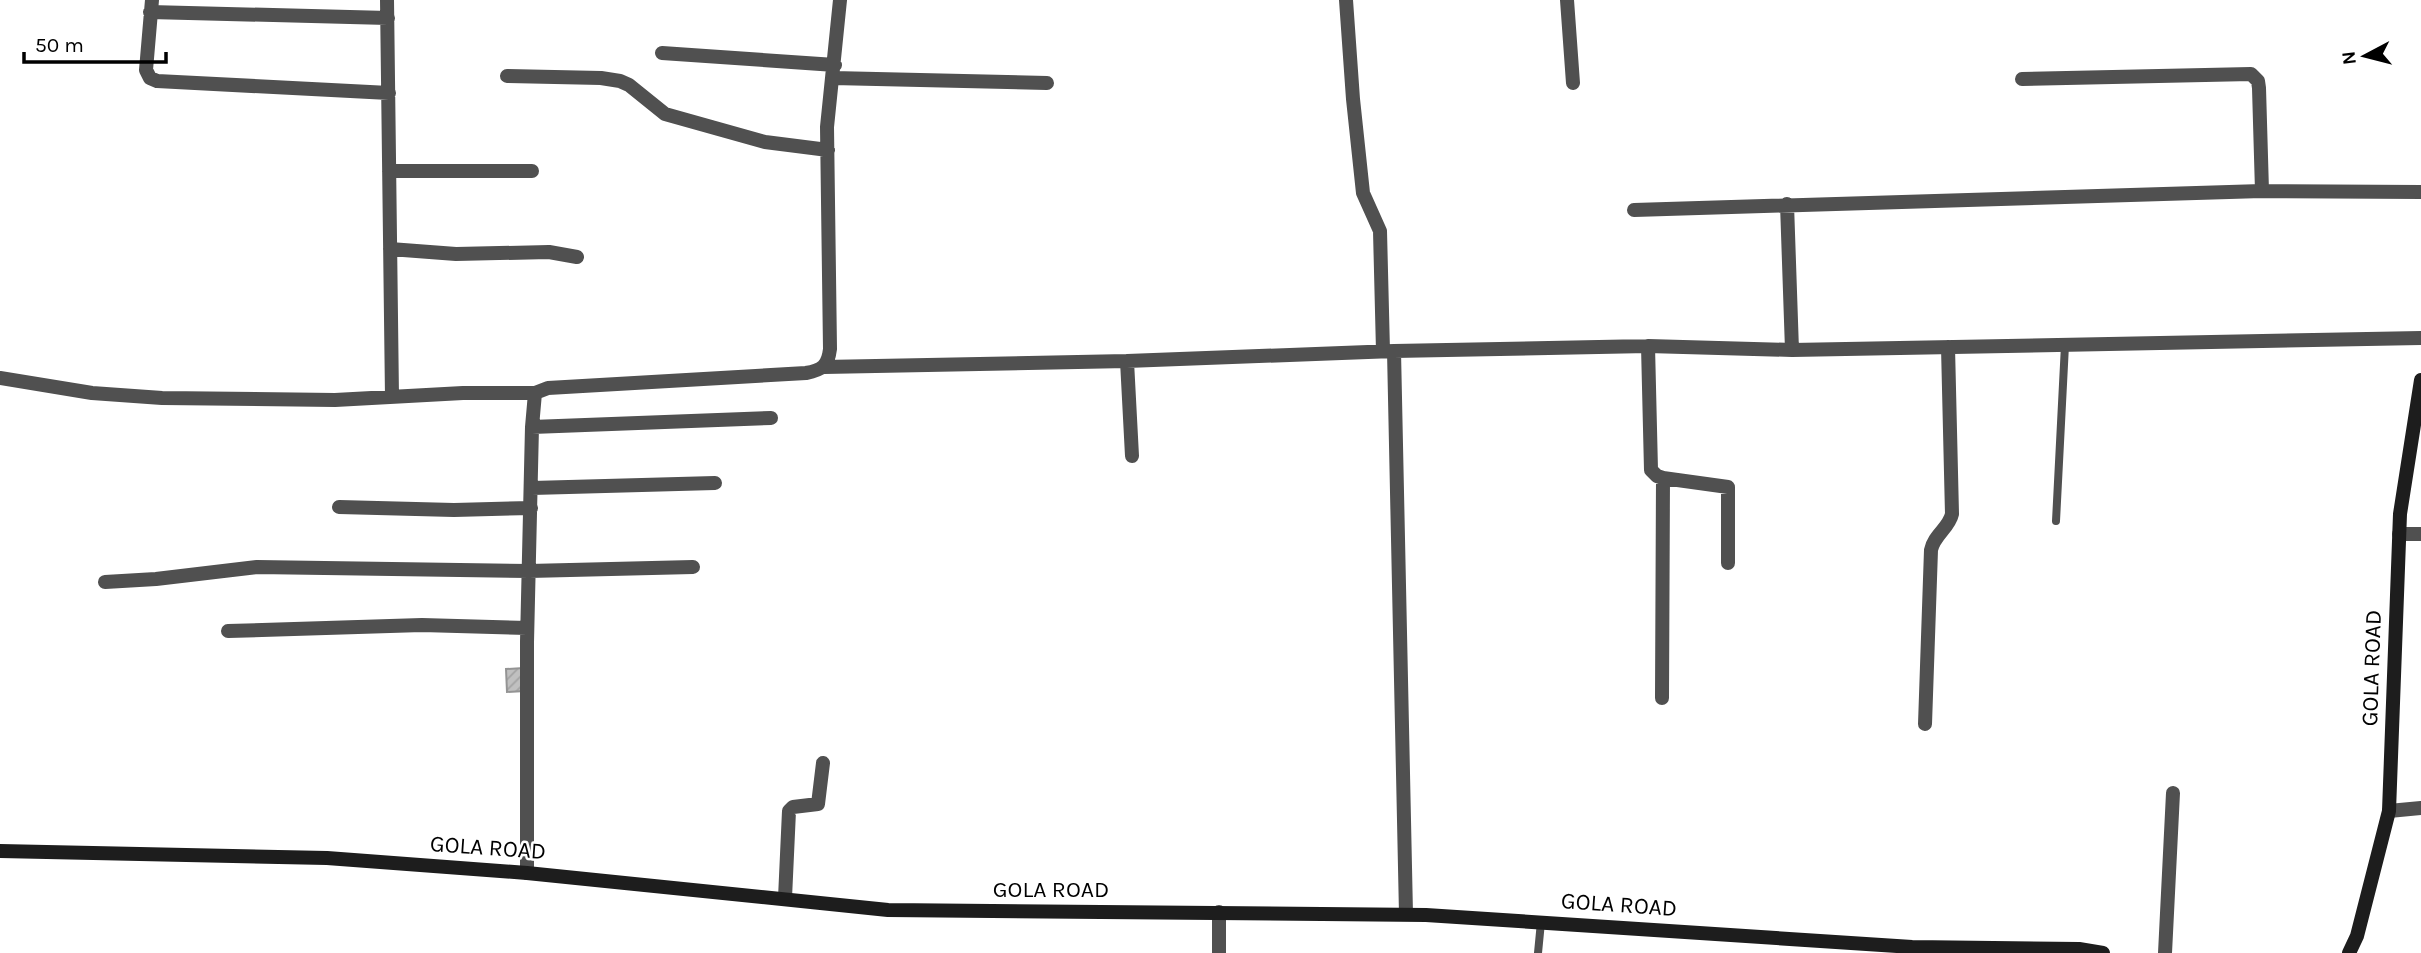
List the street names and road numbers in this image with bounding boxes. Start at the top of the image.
street label: GOLA ROAD [2356,609,2387,727]
street label: GOLA ROAD [429,830,547,865]
street label: GOLA ROAD [993,876,1109,903]
street label: GOLA ROAD [1560,887,1678,922]

